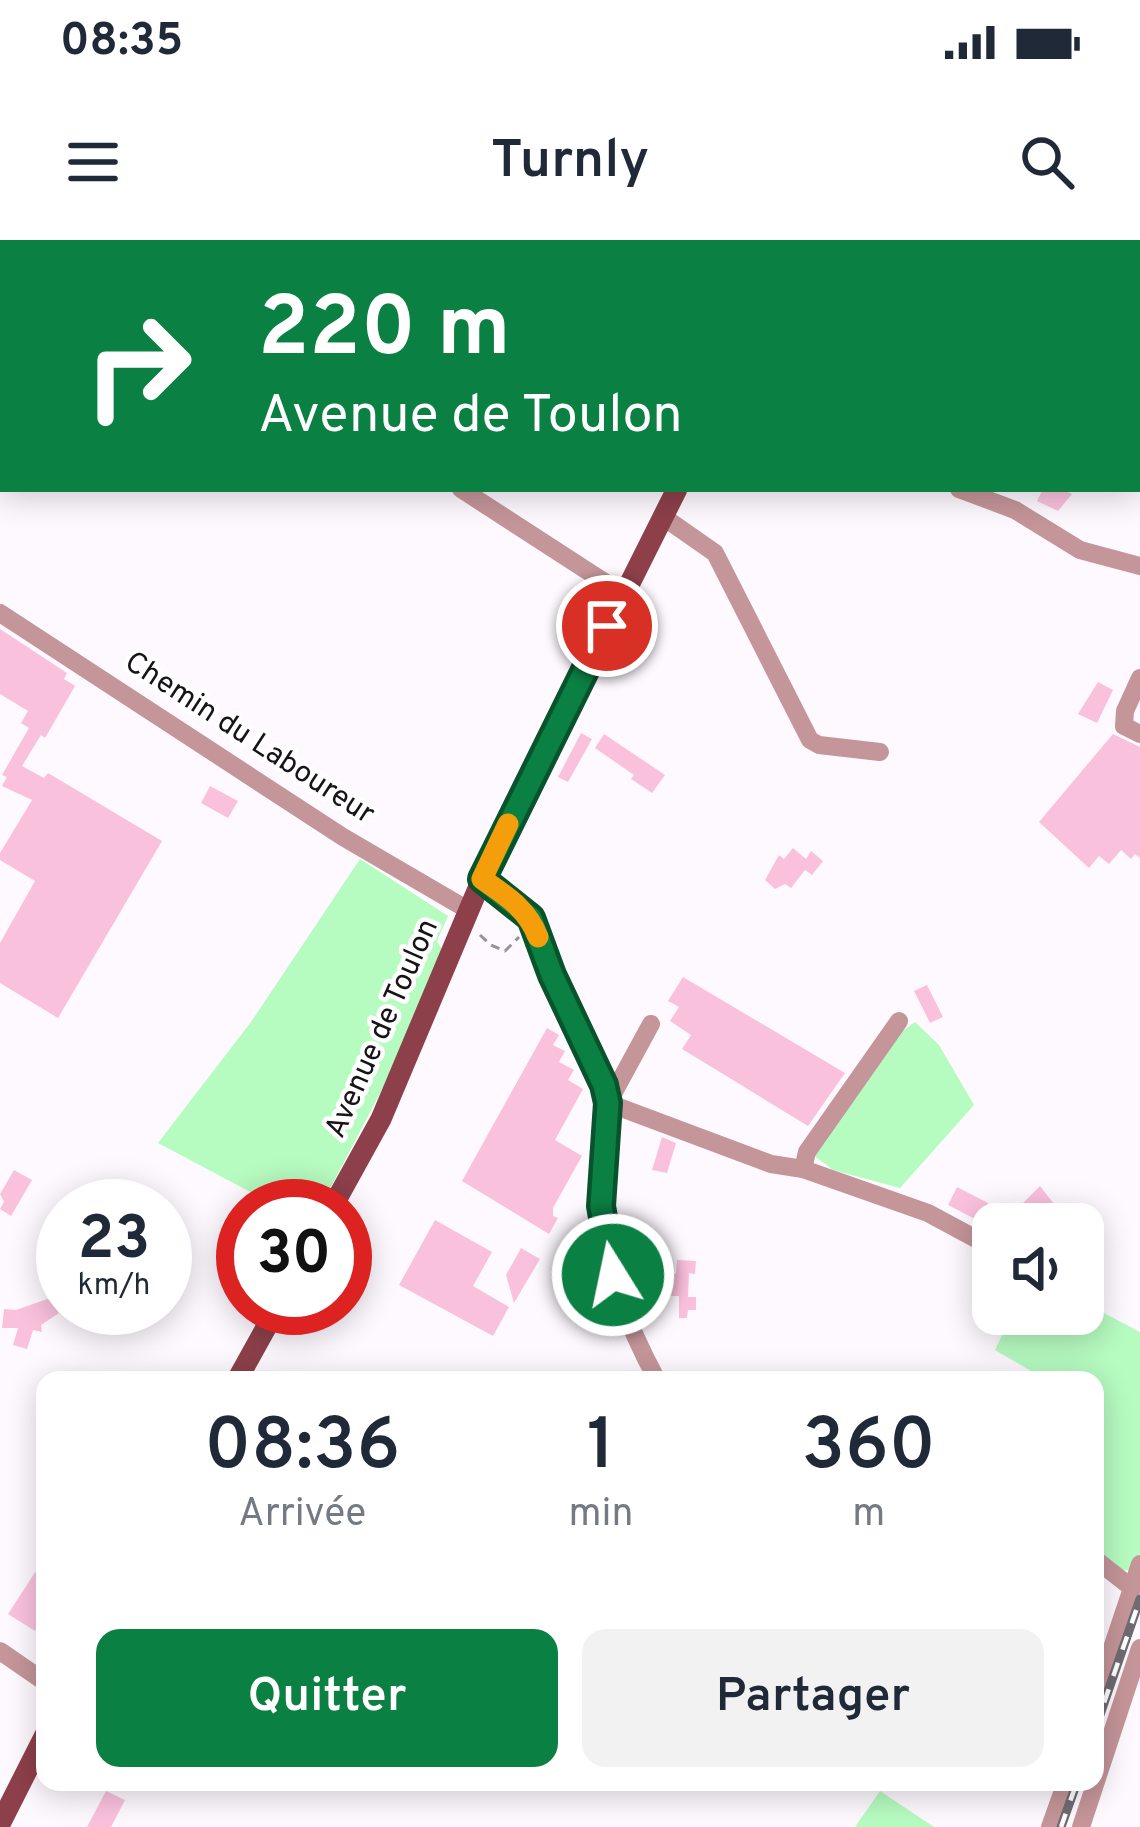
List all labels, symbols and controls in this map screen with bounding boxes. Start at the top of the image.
text: 08:35 [60,14,183,71]
text: Turnly [491,128,649,197]
icon: menu [60,129,126,195]
icon: search [1014,129,1080,195]
text: 220 m [258,279,511,385]
icon: right [60,288,216,444]
text: Avenue de Toulon [258,383,683,452]
pin [556,575,658,677]
icon: arrive [574,593,640,659]
street label: Chemin du Laboureur [117,644,381,834]
street label: Avenue de Toulon [318,914,448,1144]
speed limit sign: 30 [216,1179,372,1335]
map controls [972,1203,1104,1335]
button: sound [972,1203,1104,1335]
text: 23 [78,1204,150,1280]
position arrow [550,1212,676,1338]
text: km/h [78,1268,150,1305]
text: 08:36 [204,1403,400,1495]
text: 1 [587,1403,615,1495]
text: 360 [802,1403,936,1495]
text: Arrivée [238,1491,366,1540]
text: min [568,1491,633,1540]
text: m [852,1491,885,1540]
button: Quitter [96,1629,558,1767]
button: Partager [582,1629,1044,1767]

